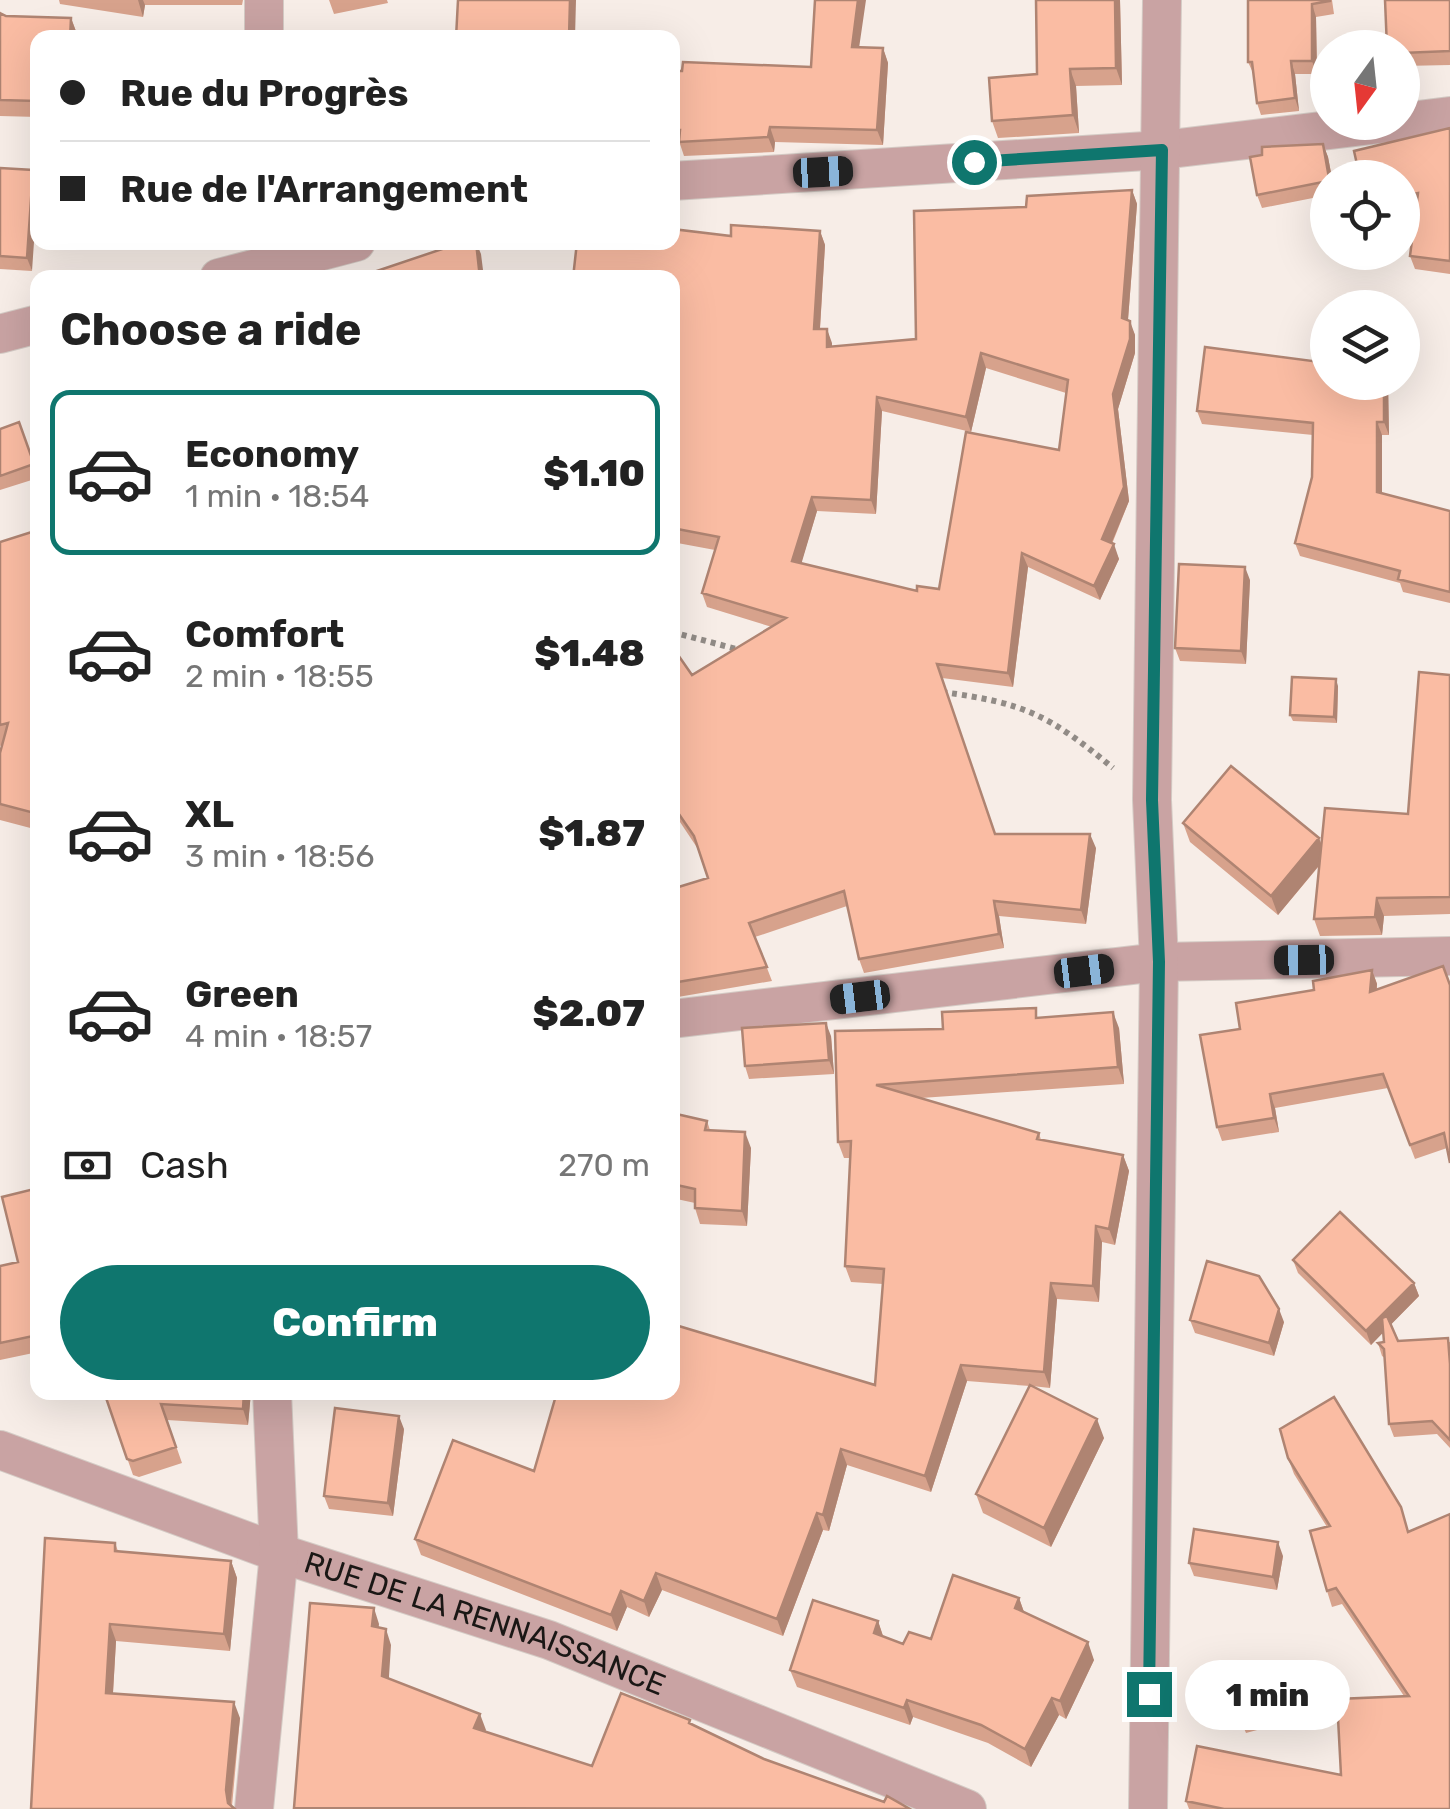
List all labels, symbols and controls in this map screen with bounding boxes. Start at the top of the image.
north arrow [1310,30,1420,140]
map controls [1310,30,1420,400]
text: Rue du Progrès [120,70,408,116]
route start [952,140,997,185]
car [792,155,854,189]
button: locate [1310,160,1420,270]
text: Rue de l'Arrangement [120,166,528,212]
button: layers [1310,290,1420,400]
text: Choose a ride [60,303,362,356]
icon: car [65,428,155,518]
text: Economy [185,431,359,477]
text: $1.10 [543,450,645,496]
text: 1 min · 18:54 [185,477,369,515]
icon: car [65,608,155,698]
text: Comfort [185,611,344,657]
text: $1.48 [534,630,645,676]
text: 2 min · 18:55 [185,657,374,695]
icon: car [65,788,155,878]
text: XL [185,791,234,837]
text: $1.87 [538,810,645,856]
text: 3 min · 18:56 [185,837,374,875]
car [1274,944,1334,976]
car [1052,952,1116,990]
icon: car [65,968,155,1058]
text: Green [185,971,299,1017]
car [828,978,892,1016]
text: $2.07 [533,990,645,1036]
text: 4 min · 18:57 [185,1017,372,1055]
icon: cash [60,1138,115,1193]
text: Cash [140,1142,229,1188]
text: 270 m [558,1146,650,1184]
button: Confirm [60,1265,650,1380]
street label: RUE DE LA RENNAISSANCE [300,1544,671,1703]
callout: 1 min [1184,1659,1349,1729]
route end [1127,1672,1172,1717]
text: 1 min [1226,1676,1309,1714]

